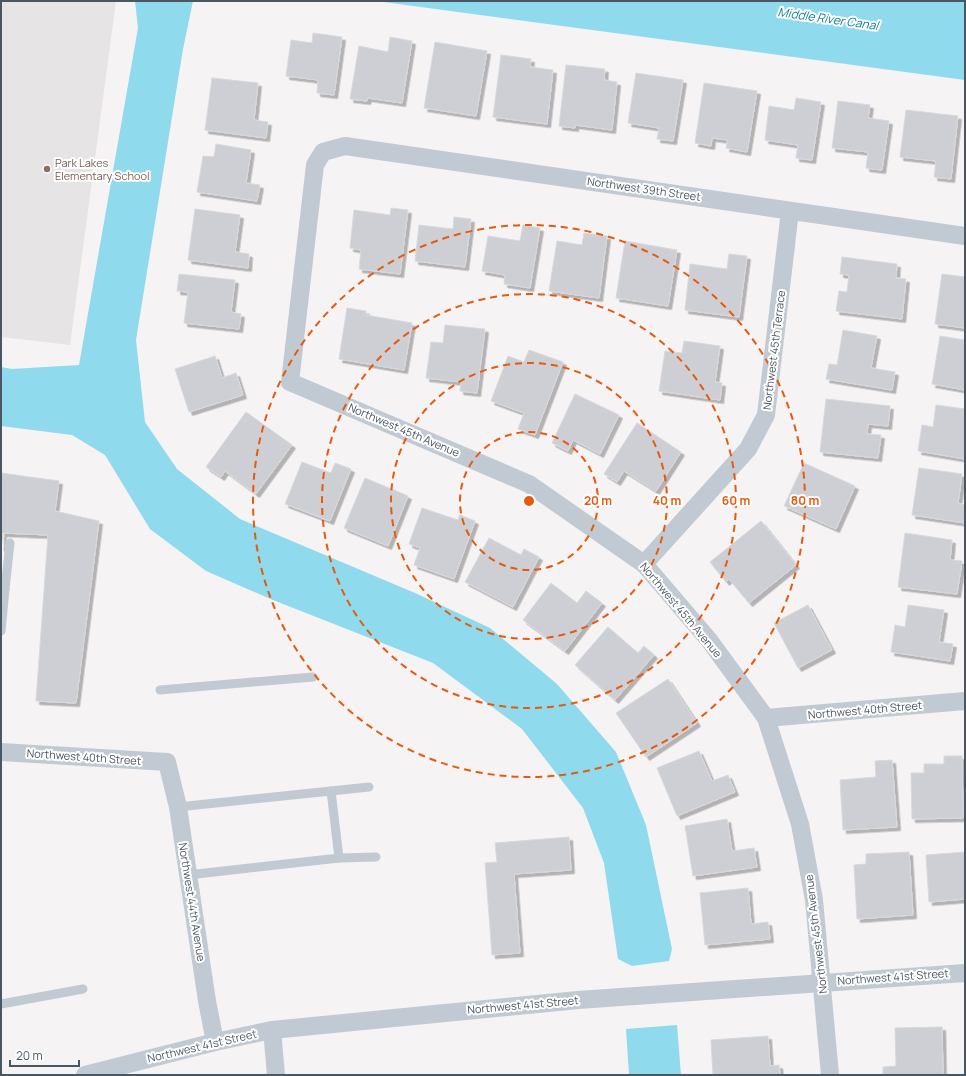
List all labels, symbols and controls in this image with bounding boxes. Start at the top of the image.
water label: Middle River Canal [777,3,882,34]
place label: Park Lakes Elementary School [55,155,150,183]
marker: Park Lakes Elementary School [42,164,52,174]
street label: Northwest 39th Street [586,173,702,204]
street label: Northwest 45th Terrace [759,289,788,411]
street label: Northwest 45th Avenue [346,399,463,460]
text: 20 m [584,492,612,509]
text: 40 m [653,492,681,509]
text: 60 m [722,492,750,509]
text: 80 m [791,492,819,509]
centre of rings [522,494,536,508]
street label: Northwest 45th Avenue [637,559,726,661]
street label: Northwest 40th Street [807,697,923,722]
street label: Northwest 40th Street [26,745,142,768]
street label: Northwest 44th Avenue [176,842,209,963]
street label: Northwest 45th Avenue [801,873,830,994]
street label: Northwest 41st Street [837,965,949,988]
street label: Northwest 41st Street [467,992,579,1017]
street label: Northwest 41st Street [146,1026,258,1065]
scale bar [10,1042,79,1068]
text: 20 m [16,1047,43,1064]

